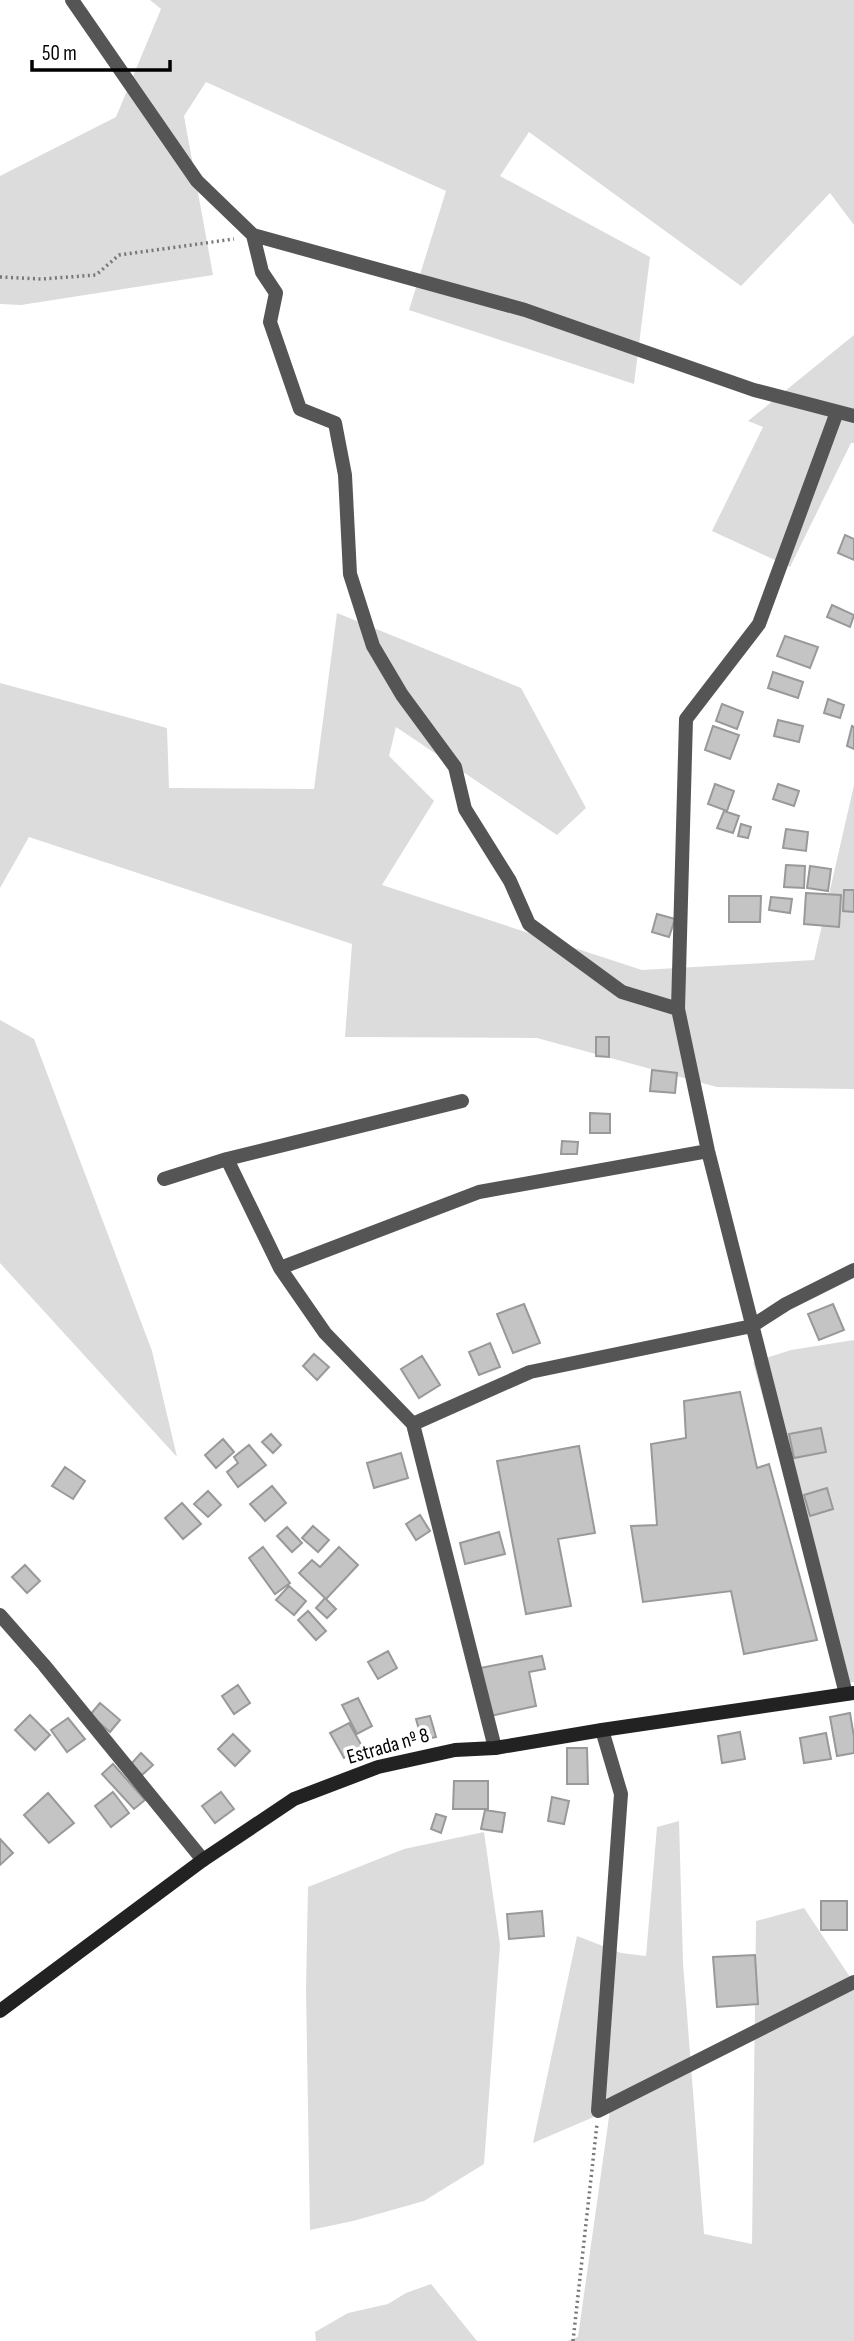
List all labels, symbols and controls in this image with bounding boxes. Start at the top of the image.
scale bar [32,28,170,72]
text: 50 m [42,41,77,66]
street label: Estrada nº 8 [344,1722,432,1770]

